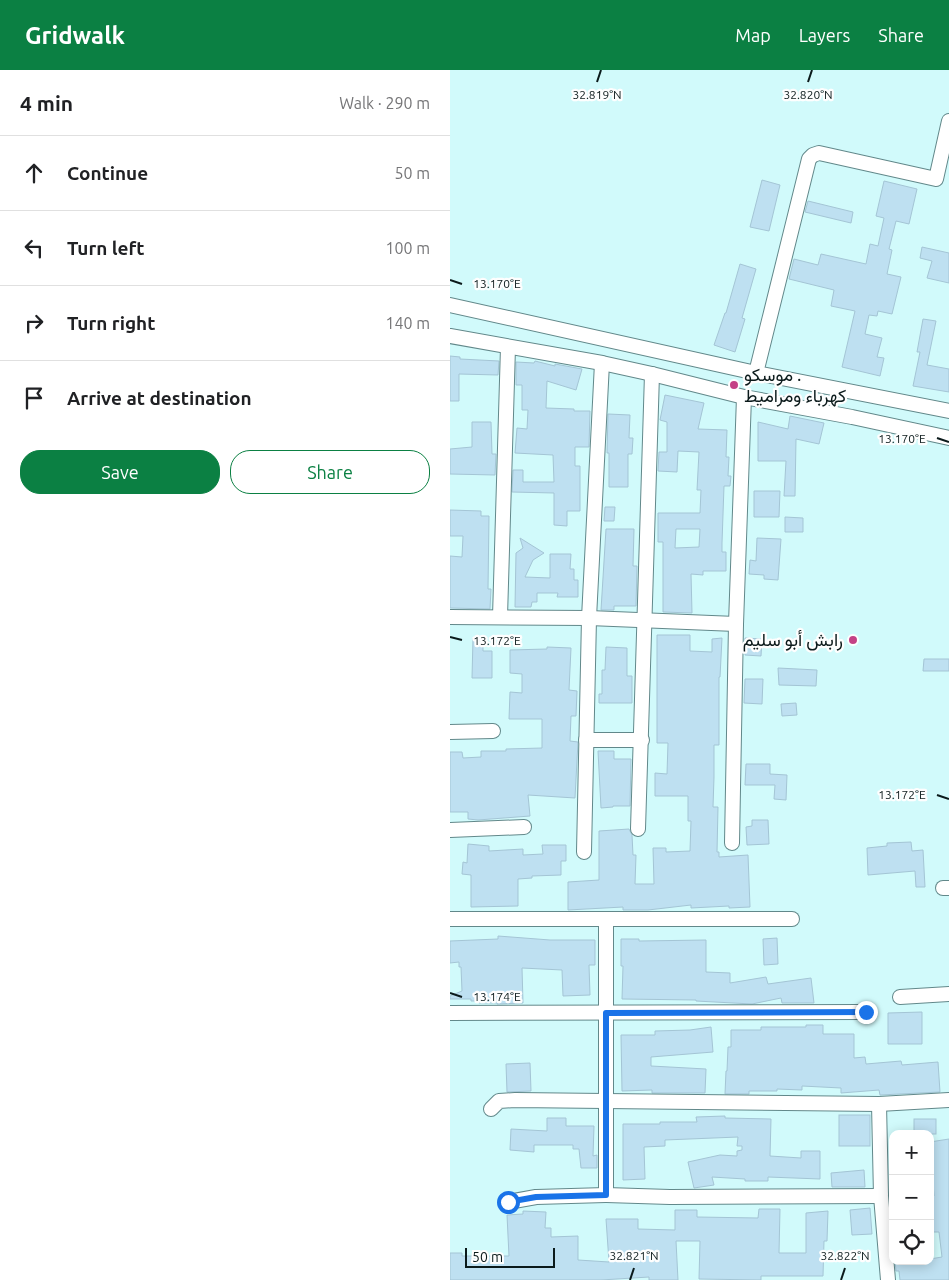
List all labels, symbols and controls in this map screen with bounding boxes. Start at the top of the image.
text: Gridwalk [25,22,125,49]
text: Map [735,25,771,45]
text: Layers [799,25,850,45]
text: Share [878,25,924,45]
text: 32.819°N [572,88,622,101]
text: 32.820°N [783,88,833,101]
text: 4 min [20,91,73,115]
text: Walk · 290 m [339,94,430,112]
icon: ahead [20,159,48,187]
text: Continue [67,162,148,184]
text: 50 m [394,164,430,182]
icon: left [20,234,48,262]
text: Turn left [67,237,145,259]
text: 100 m [385,239,430,257]
text: 13.170°E [473,277,521,290]
icon: right [20,309,48,337]
text: Turn right [67,312,155,334]
text: 140 m [385,314,430,332]
place label: موسكو . كهرباء ومراميط [744,364,846,407]
marker: موسكو . كهرباء ومراميط [728,379,740,391]
icon: arrive [20,384,48,412]
text: Arrive at destination [67,387,252,409]
text: 13.170°E [878,432,926,445]
button: Save [20,450,220,494]
button: Share [230,450,430,494]
place label: رابش أبو سليم [743,629,843,652]
text: 13.172°E [473,634,521,647]
marker: رابش أبو سليم [847,634,859,646]
text: 13.172°E [878,788,926,801]
text: 13.174°E [473,990,521,1003]
route end [855,1001,878,1024]
map controls [889,1130,934,1265]
button: + [889,1130,934,1175]
button: − [889,1175,934,1220]
route start [497,1191,520,1214]
button: locate [889,1220,934,1265]
scale bar [465,1245,555,1268]
text: 50 m [472,1249,503,1265]
text: 32.821°N [609,1249,659,1262]
text: 32.822°N [820,1249,870,1262]

